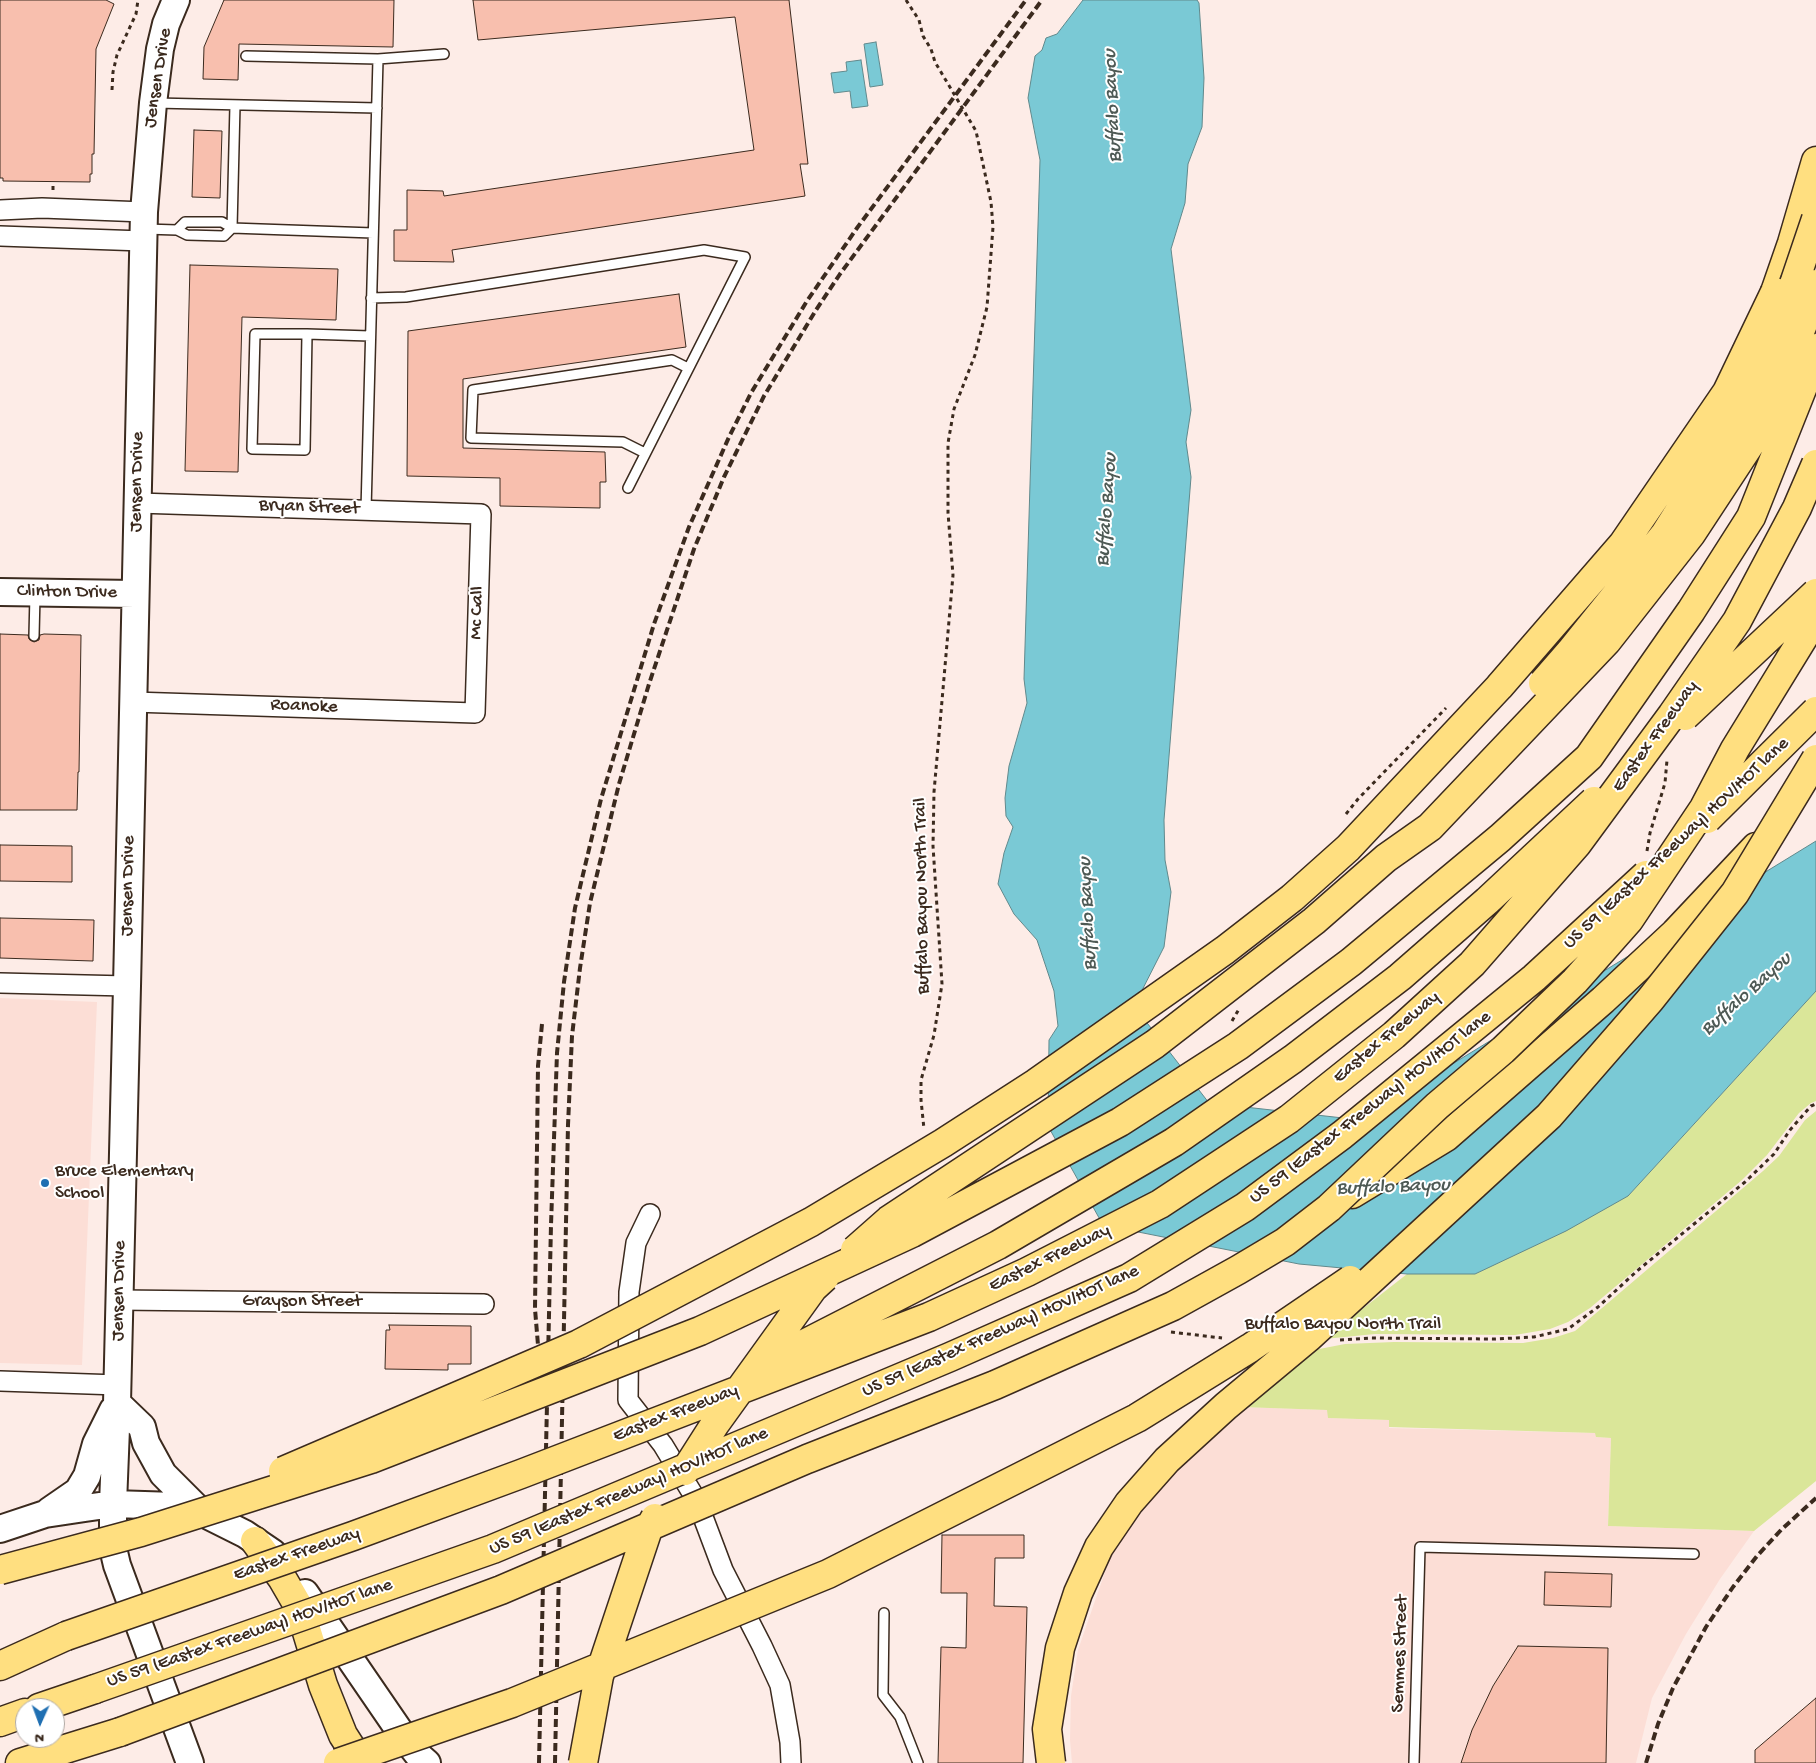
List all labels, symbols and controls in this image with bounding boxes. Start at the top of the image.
street label: Jensen Drive [140,27,178,129]
water label: Buffalo Bayou [1099,49,1129,163]
street label: Jensen Drive [126,431,150,533]
water label: Buffalo Bayou [1092,453,1124,567]
street label: Bryan Street [258,495,360,521]
street label: Clinton Drive [17,581,117,605]
street label: Mc Call [466,586,490,640]
street label: Eastex Freeway [1608,677,1704,797]
street label: Roanoke [270,694,338,720]
street label: US 59 (Eastex Freeway) HOV/HOT lane [1559,733,1795,955]
street label: Buffalo Bayou North Trail [910,798,936,994]
street label: Jensen Drive [117,835,141,937]
water label: Buffalo Bayou [1074,857,1104,971]
water label: Buffalo Bayou [1697,948,1797,1042]
street label: Eastex Freeway [1329,987,1445,1089]
street label: US 59 (Eastex Freeway) HOV/HOT lane [1245,1006,1497,1210]
place label: Bruce Elementary School [55,1161,194,1205]
water label: Buffalo Bayou [1336,1174,1450,1202]
marker: Bruce Elementary School [39,1177,51,1189]
street label: Eastex Freeway [986,1220,1114,1298]
street label: Jensen Drive [108,1240,132,1342]
street label: US 59 (Eastex Freeway) HOV/HOT lane [859,1260,1143,1404]
street label: Grayson Street [242,1291,362,1313]
street label: Buffalo Bayou North Trail [1245,1314,1441,1336]
street label: Eastex Freeway [610,1380,742,1448]
street label: US 59 (Eastex Freeway) HOV/HOT lane [486,1423,772,1561]
street label: Eastex Freeway [231,1523,363,1587]
street label: US 59 (Eastex Freeway) HOV/HOT lane [104,1574,396,1694]
street label: Semmes Street [1388,1595,1414,1713]
north arrow [15,1698,65,1748]
text: N [35,1729,44,1746]

